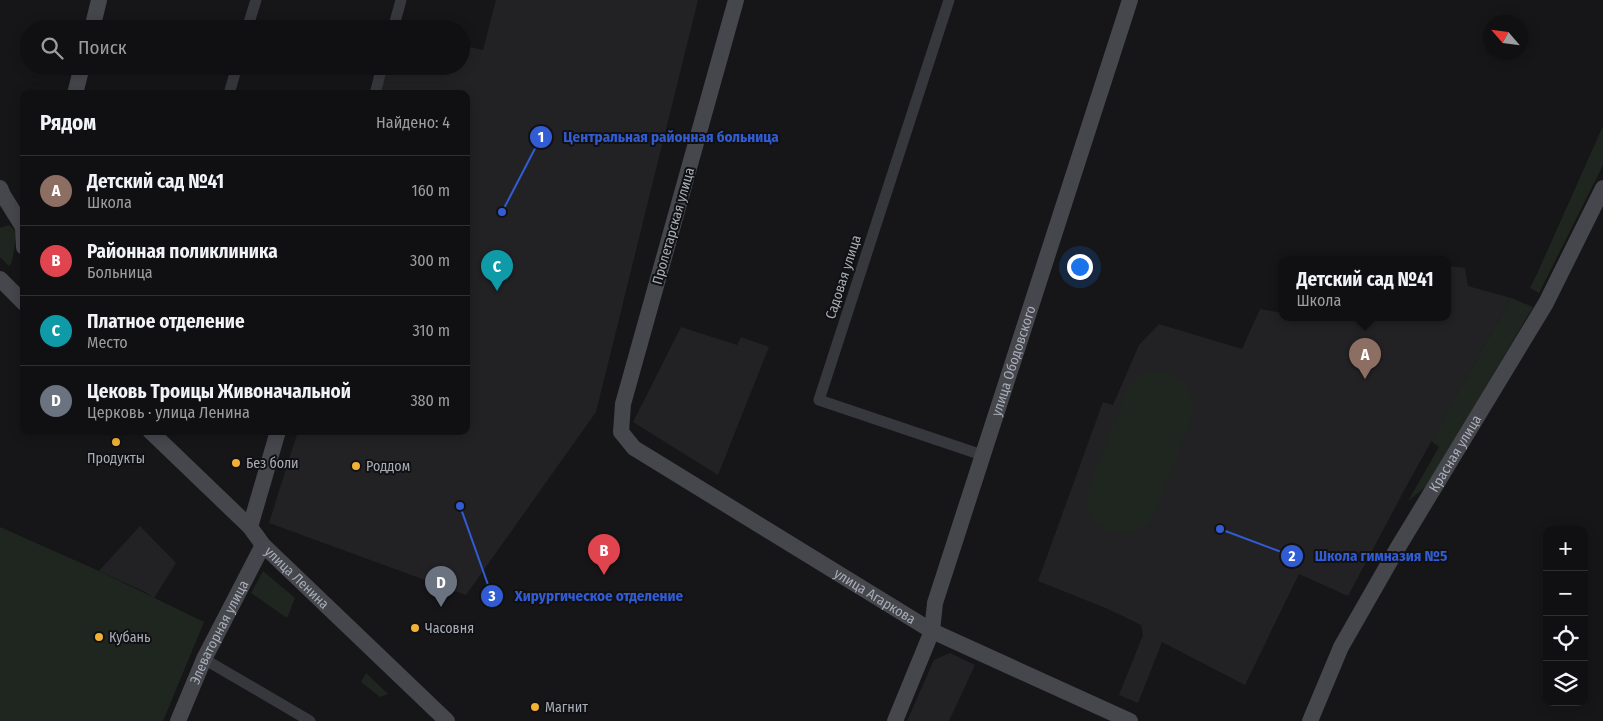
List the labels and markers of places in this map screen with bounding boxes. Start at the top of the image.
callout: Центральная районная больница [528,122,789,152]
pin: C [481,250,513,291]
pin: A [1349,338,1381,379]
marker: Продукты [110,436,122,448]
place label: Продукты [87,450,145,467]
place label: Без боли [246,455,299,472]
marker: Без боли [230,457,242,469]
place label: Роддом [366,458,410,475]
marker: Роддом [350,460,362,472]
pin: B [588,534,620,575]
callout: Школа гимназия №5 [1280,541,1457,571]
pin: D [425,566,457,607]
callout: Хирургическое отделение [480,581,693,611]
place label: Часовня [425,620,474,637]
marker: Часовня [409,622,421,634]
place label: Кубань [109,629,151,646]
marker: Кубань [93,631,105,643]
place label: Магнит [545,699,588,716]
marker: Магнит [529,701,541,713]

